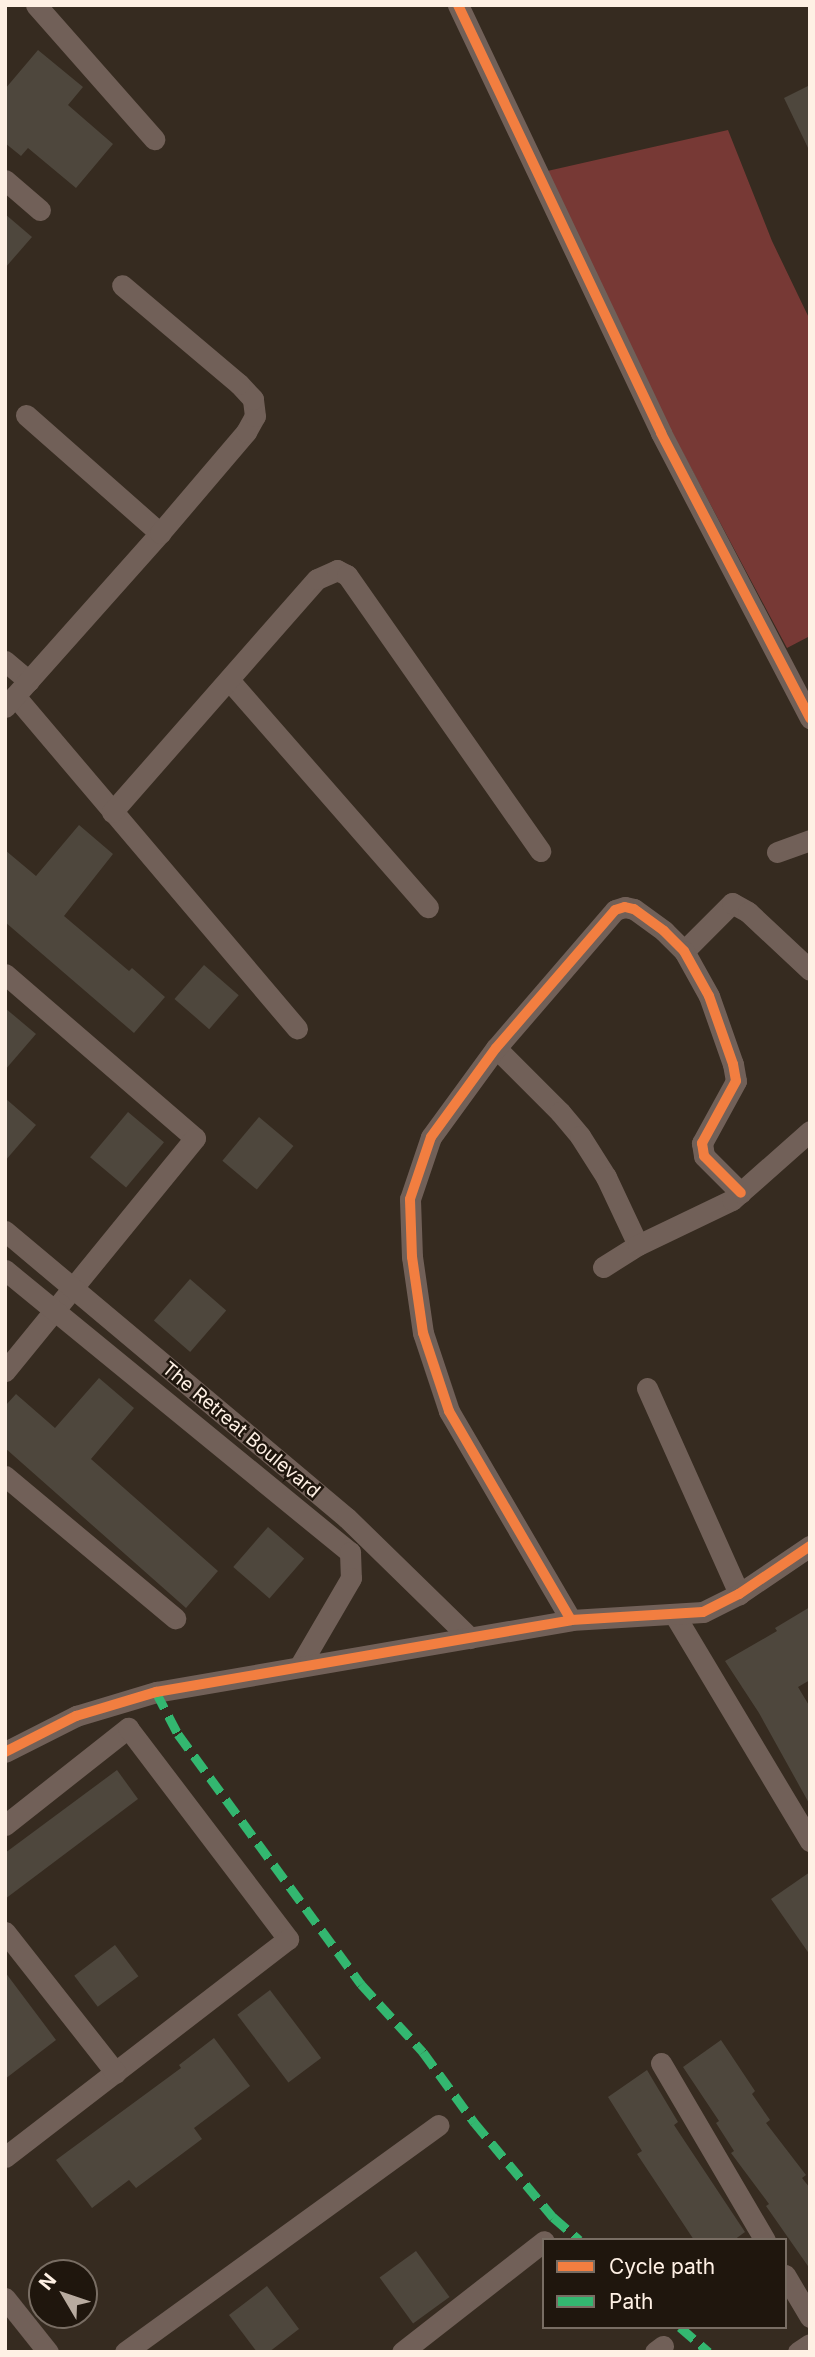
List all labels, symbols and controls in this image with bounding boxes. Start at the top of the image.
street label: The Retreat Boulevard [157,1357,325,1503]
legend [542,2238,787,2329]
text: Cycle path [609,2254,715,2279]
north arrow [28,2259,98,2329]
text: N [34,2269,61,2295]
text: Path [609,2289,654,2314]

